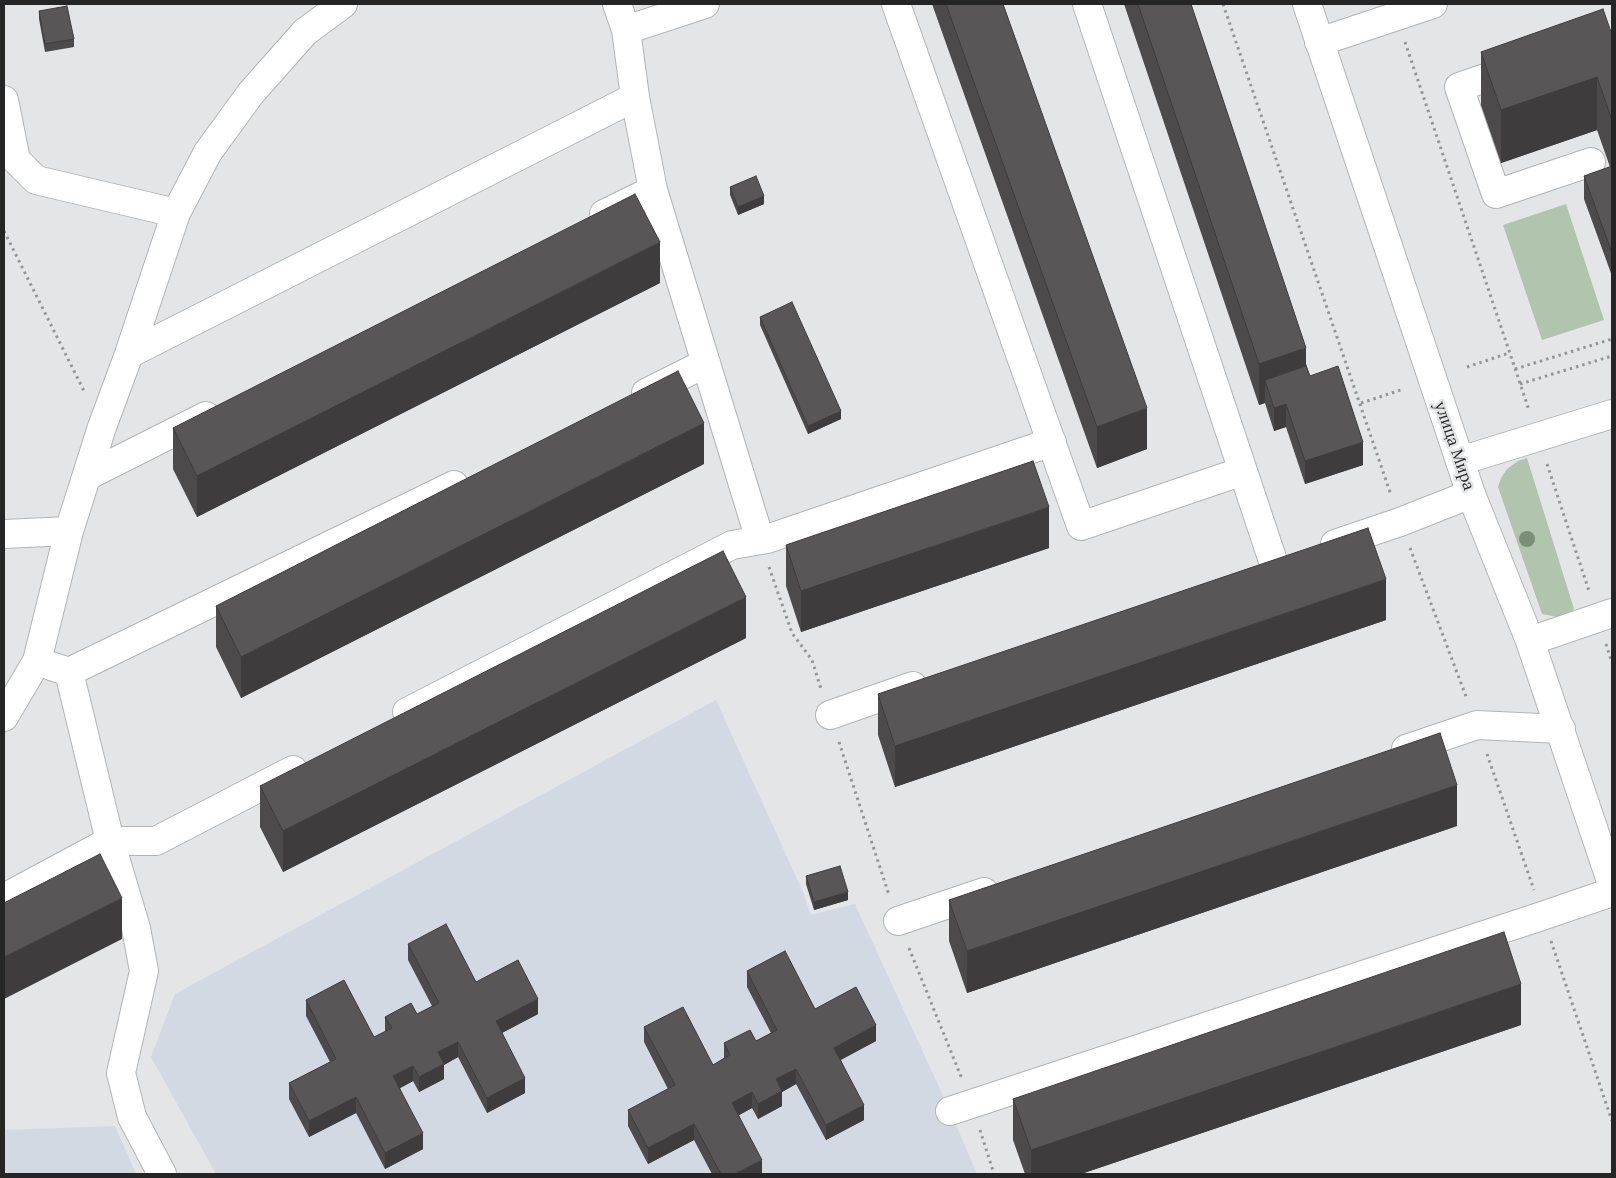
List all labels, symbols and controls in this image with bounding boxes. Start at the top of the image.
street label: улица Мира [1430,399,1478,493]

